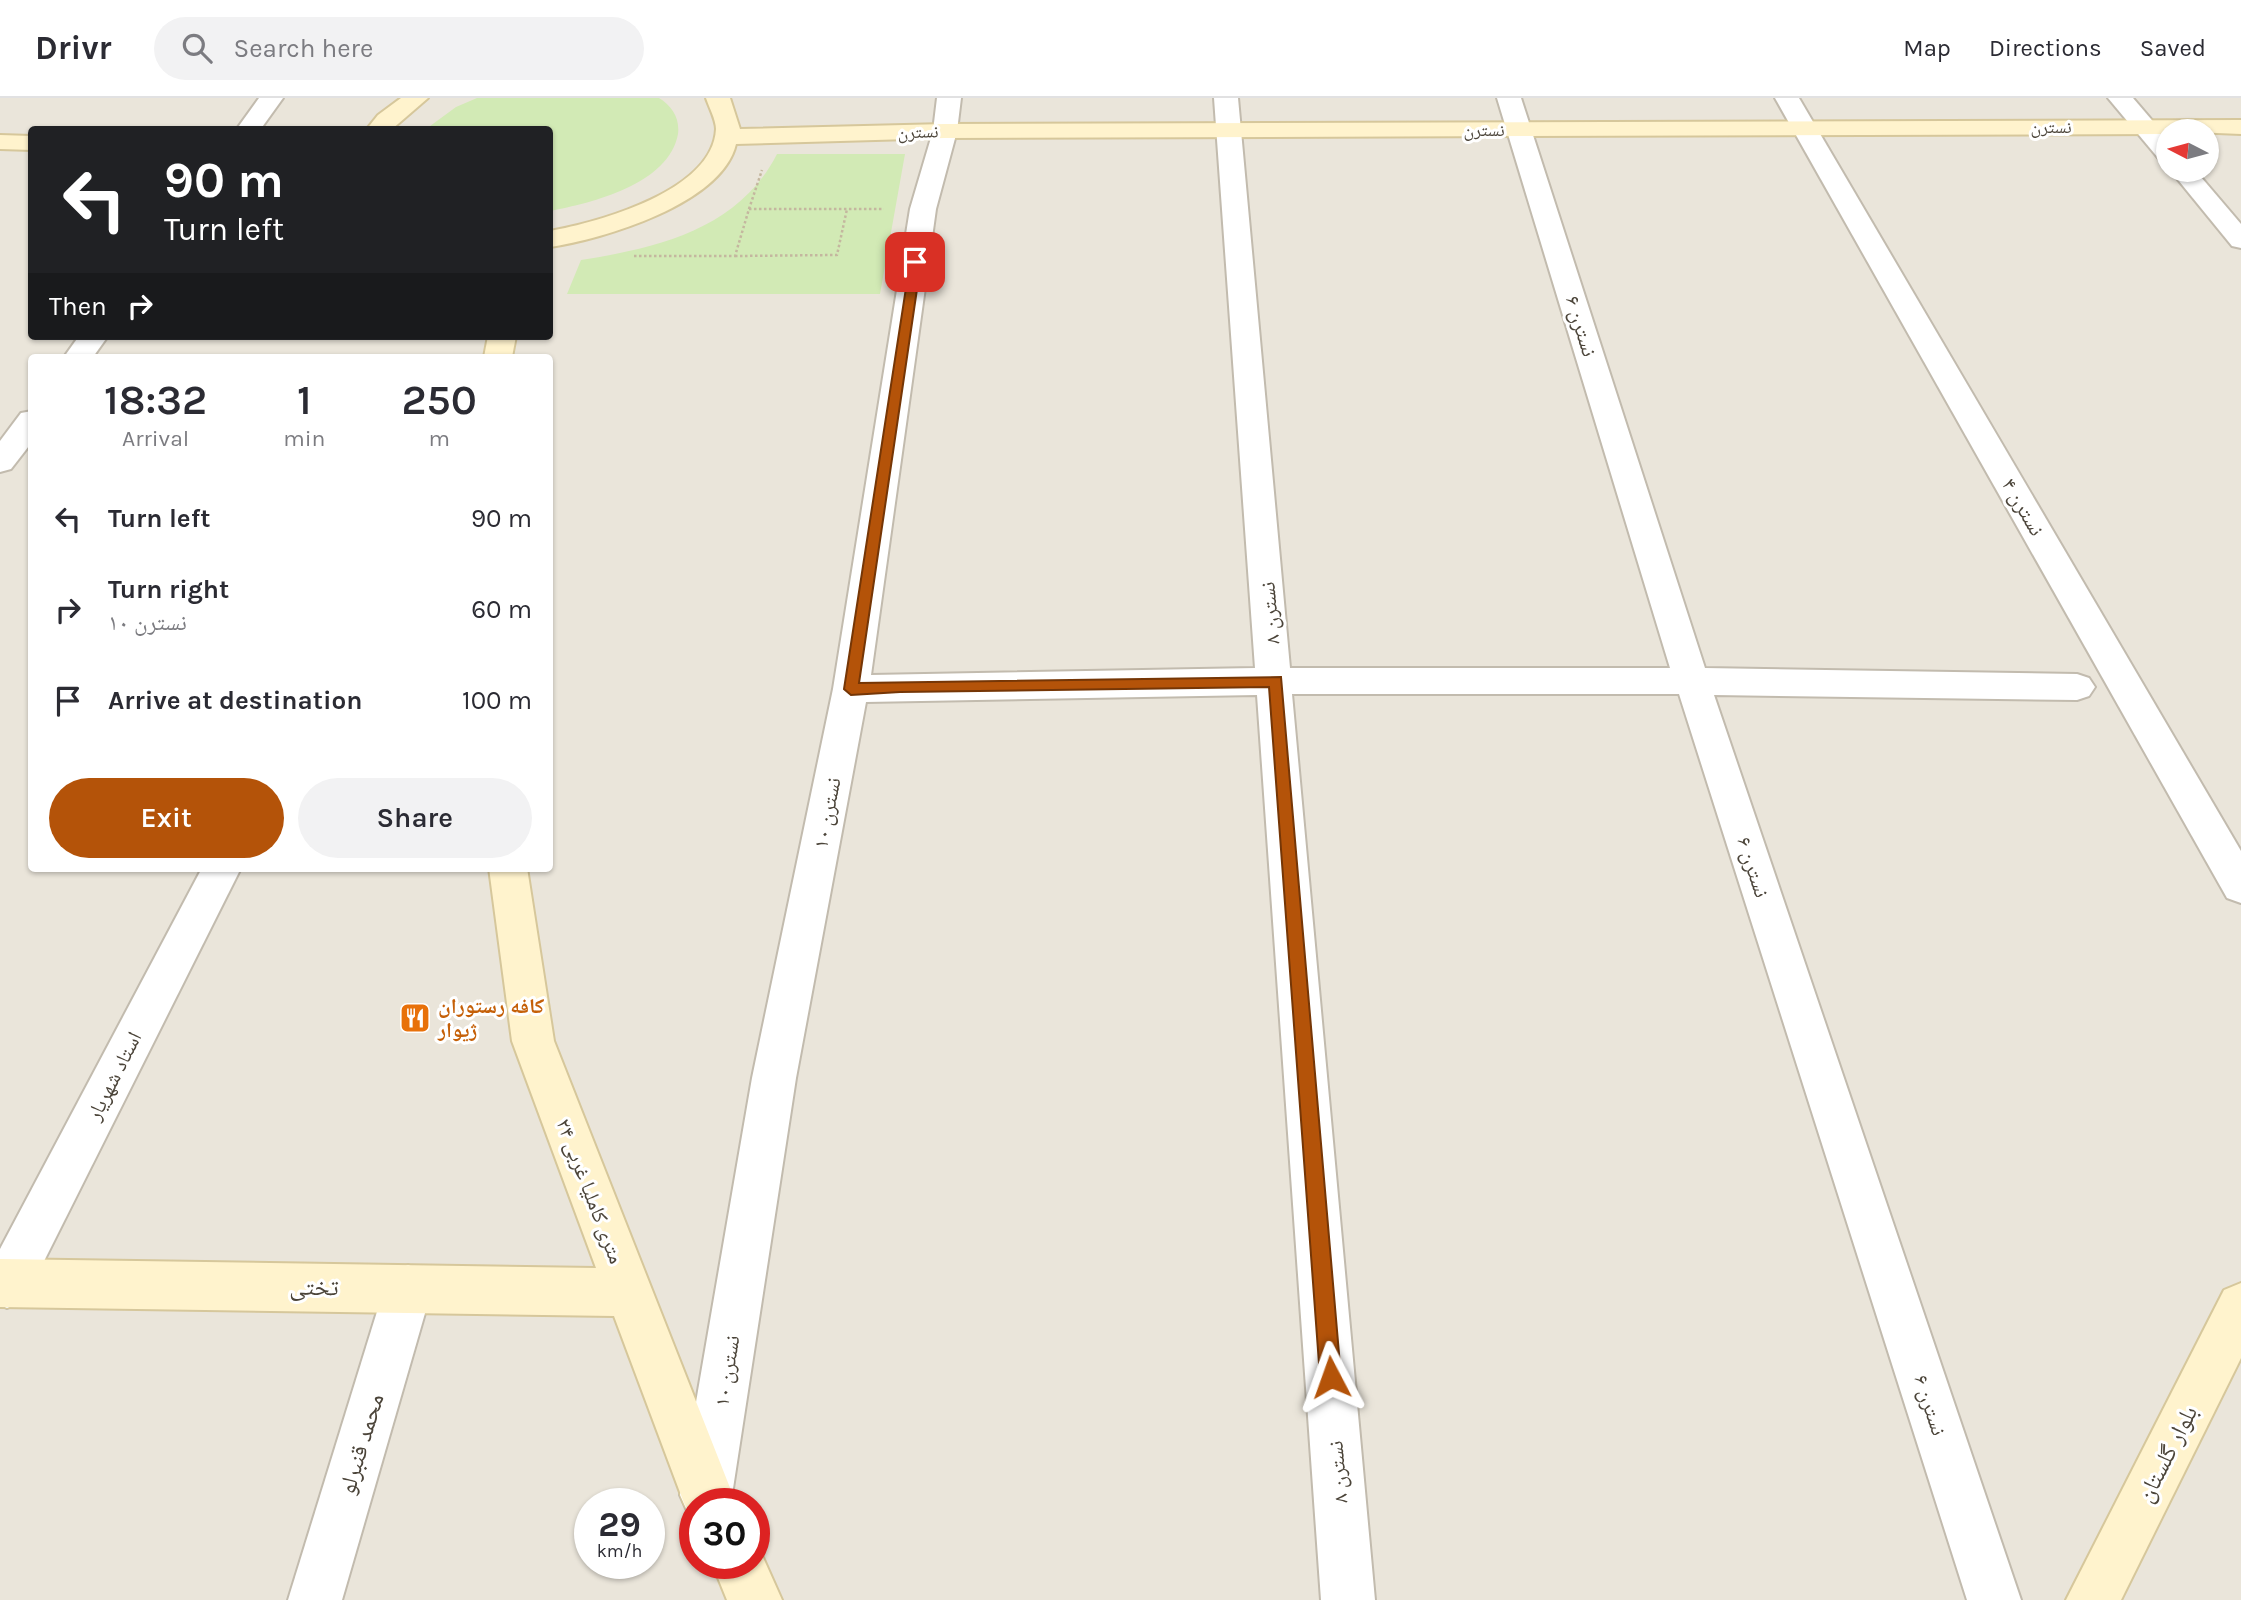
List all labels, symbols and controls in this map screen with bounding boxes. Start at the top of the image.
search box [154,17,644,80]
text: Drivr [35,29,112,67]
icon: search [178,29,216,67]
text: Search here [234,33,373,64]
text: Map [1903,34,1951,62]
text: Directions [1989,34,2102,62]
text: Saved [2140,34,2206,62]
street label: نسترن [2030,116,2072,138]
street label: نسترن [1463,119,1505,141]
north arrow [2156,119,2219,182]
map controls [2156,119,2219,182]
street label: نسترن [897,120,939,144]
text: 90 m [164,152,284,209]
icon: left [49,154,140,245]
text: Turn left [164,211,284,248]
pin [885,232,945,292]
icon: arrive [896,243,934,281]
icon: right [121,287,159,325]
text: Then [49,291,107,322]
street label: نسترن ۶ [1560,293,1602,359]
text: 18:32 [104,375,207,425]
text: 1 [297,375,312,425]
text: 250 [401,375,477,425]
text: Arrival [122,425,189,452]
text: min [283,425,325,452]
text: m [428,425,450,452]
street label: نسترن ۴ [1997,474,2049,540]
icon: left [49,500,87,538]
text: Turn left [108,503,210,534]
text: 90 m [471,503,532,534]
text: Turn right [108,574,229,605]
street label: نسترن ۸ [1255,581,1285,645]
icon: right [49,591,87,629]
text: 60 m [471,594,532,625]
text: نسترن ۱۰ [108,609,187,636]
icon: arrive [49,682,87,720]
text: Arrive at destination [108,685,362,716]
text: 100 m [462,685,532,716]
street label: نسترن ۱۰ [808,775,846,851]
button: Exit [49,778,284,858]
button: Share [298,778,532,858]
street label: نسترن ۶ [1732,834,1774,900]
place label: کافه رستوران ژیوار [437,994,544,1042]
restaurant icon: کافه رستوران ژیوار [398,1001,432,1035]
street label: استاد شهریار [81,1028,147,1125]
street label: ۲۴ متری کاملیا غربی [550,1115,629,1267]
street label: تختی [289,1273,339,1301]
street label: نسترن ۱۰ [710,1334,744,1408]
position arrow [1294,1340,1368,1414]
street label: نسترن ۶ [1909,1372,1951,1438]
street label: محمد قنبرلو [332,1390,390,1498]
street label: بلوار گلستان [2131,1401,2203,1507]
street label: نسترن ۸ [1323,1440,1353,1504]
speed limit sign: 30 [679,1488,770,1579]
text: 29 [598,1504,641,1545]
text: km/h [597,1540,642,1562]

